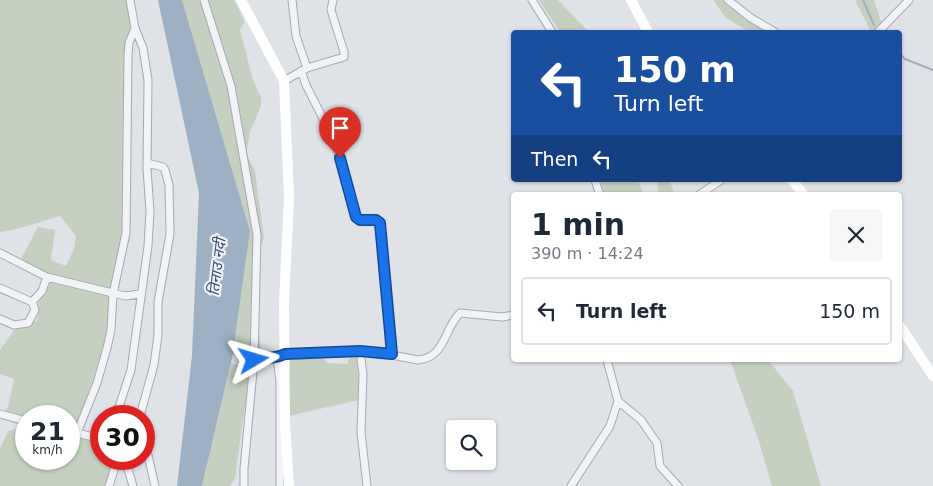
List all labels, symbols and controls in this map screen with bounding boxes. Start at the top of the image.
icon: left [531,50,596,115]
text: 150 m [614,50,736,90]
text: Turn left [614,91,703,116]
pin [319,107,361,158]
icon: arrive [326,114,354,142]
icon: left [588,145,616,173]
text: Then [531,148,578,170]
text: 1 min [531,207,625,242]
button: close [830,209,882,261]
water label: तिनाउ नदी [205,234,230,297]
text: 390 m · 14:24 [531,244,644,263]
icon: left [533,297,561,325]
text: Turn left [576,300,667,322]
text: 150 m [819,300,880,322]
position arrow [227,333,279,385]
speed limit sign: 30 [90,405,155,470]
text: 21 [30,417,65,446]
map controls [446,420,496,470]
button: search [446,420,496,470]
text: km/h [32,443,63,457]

